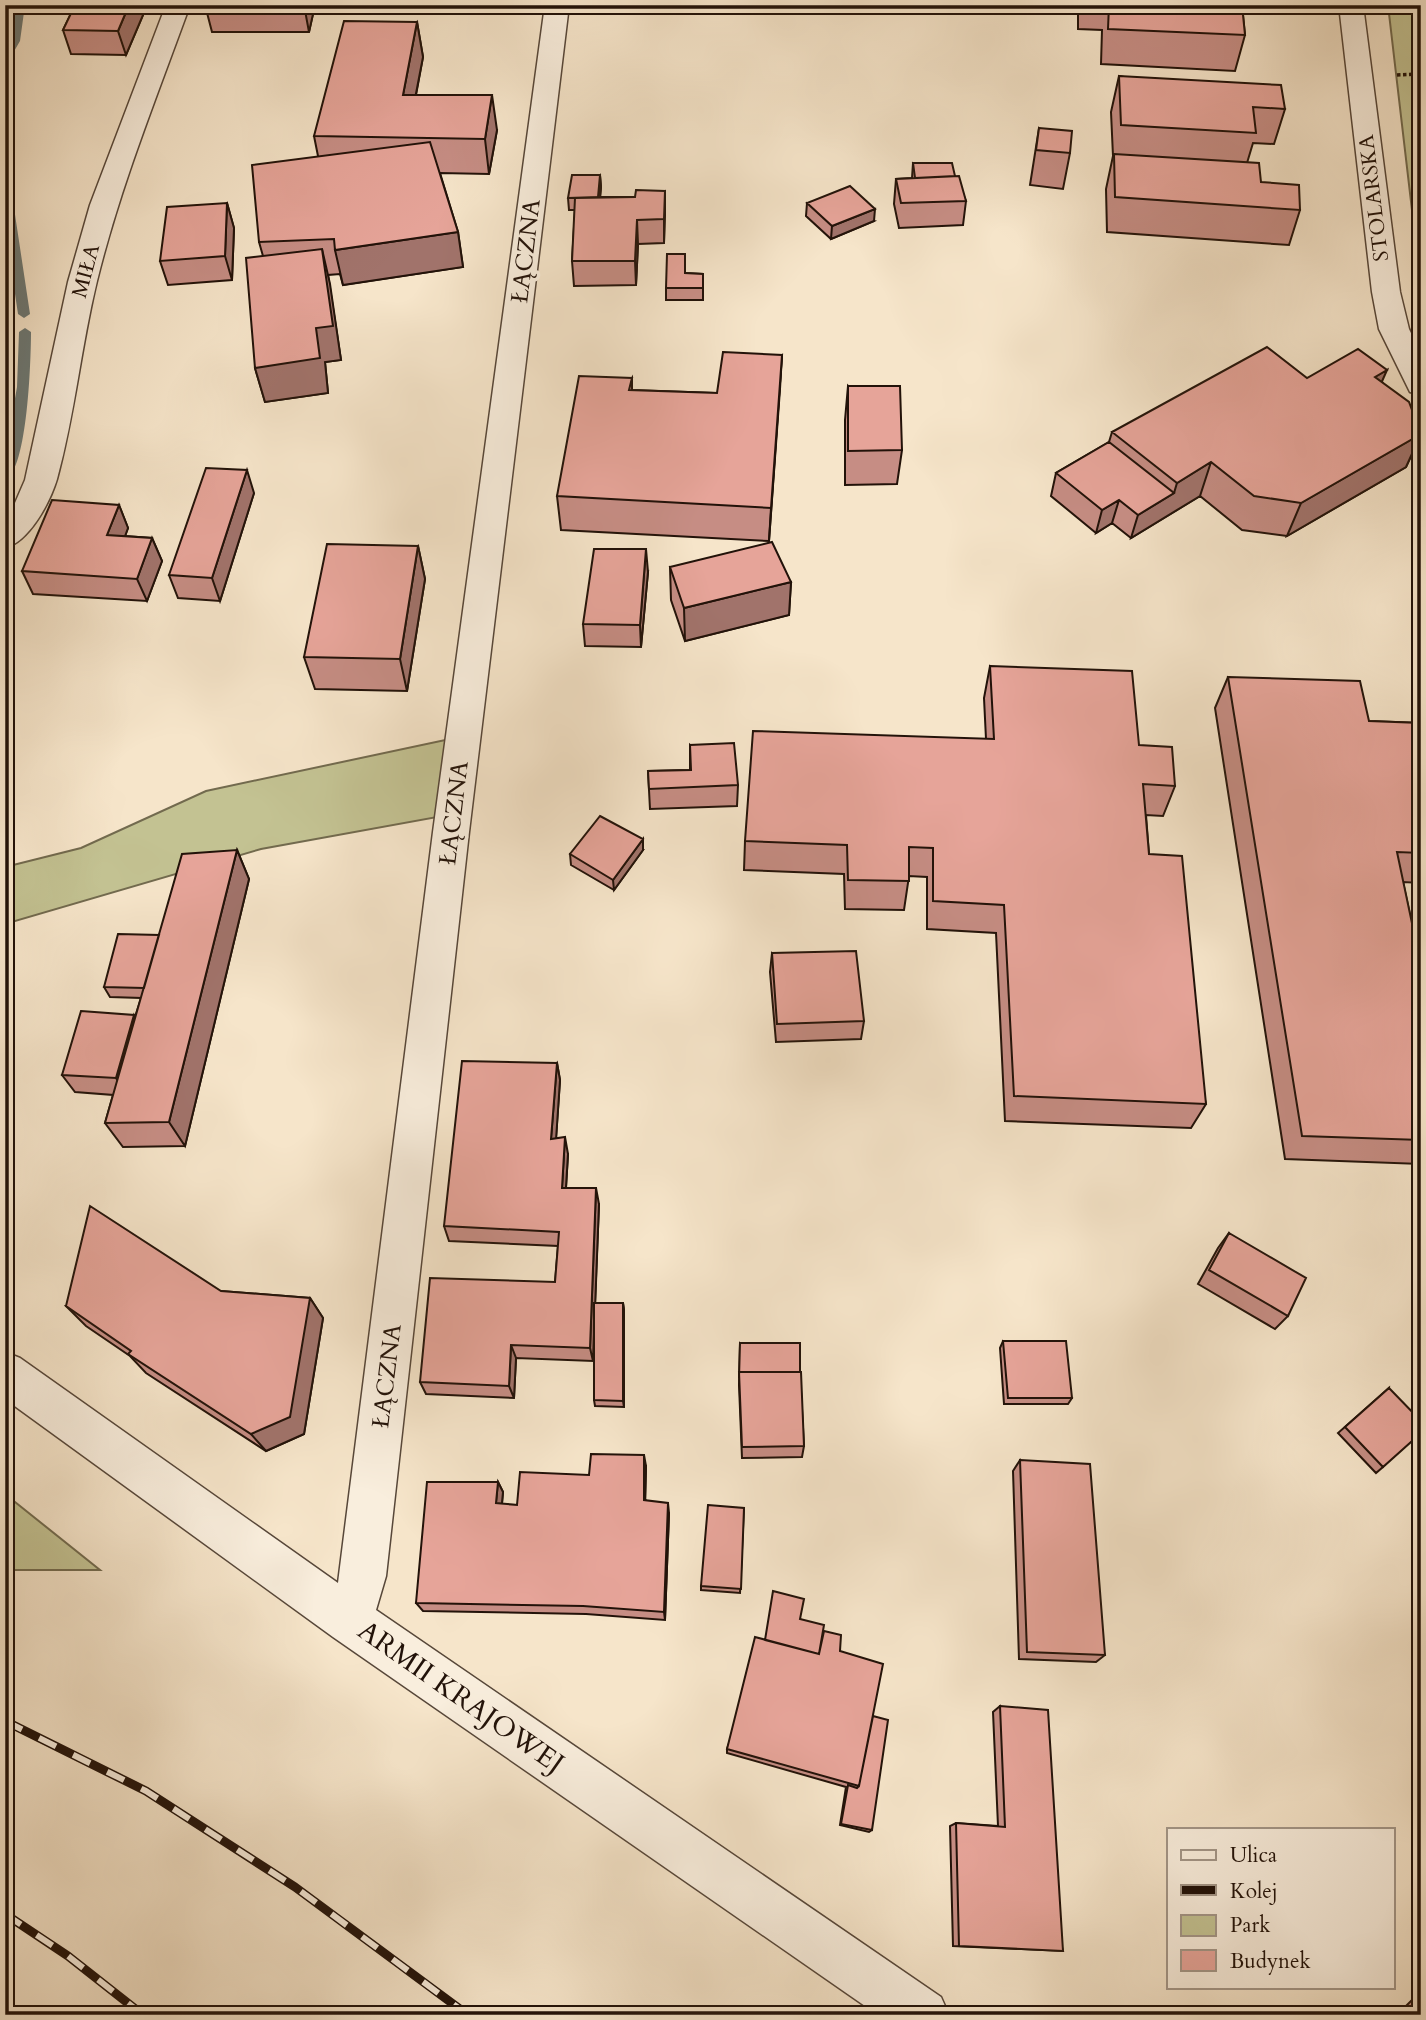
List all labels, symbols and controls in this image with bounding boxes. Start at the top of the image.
street label: STOLARSKA [1352,133,1396,263]
street label: ŁĄCZNA [503,196,549,305]
street label: MIŁA [65,241,107,301]
street label: ŁĄCZNA [431,758,477,867]
street label: ŁĄCZNA [364,1321,410,1430]
street label: ARMII KRAJOWEJ [350,1612,572,1782]
legend [1167,1828,1394,1988]
text: Ulica [1230,1841,1277,1870]
text: Kolej [1230,1877,1278,1906]
text: Park [1230,1911,1271,1940]
text: Budynek [1230,1947,1312,1976]

